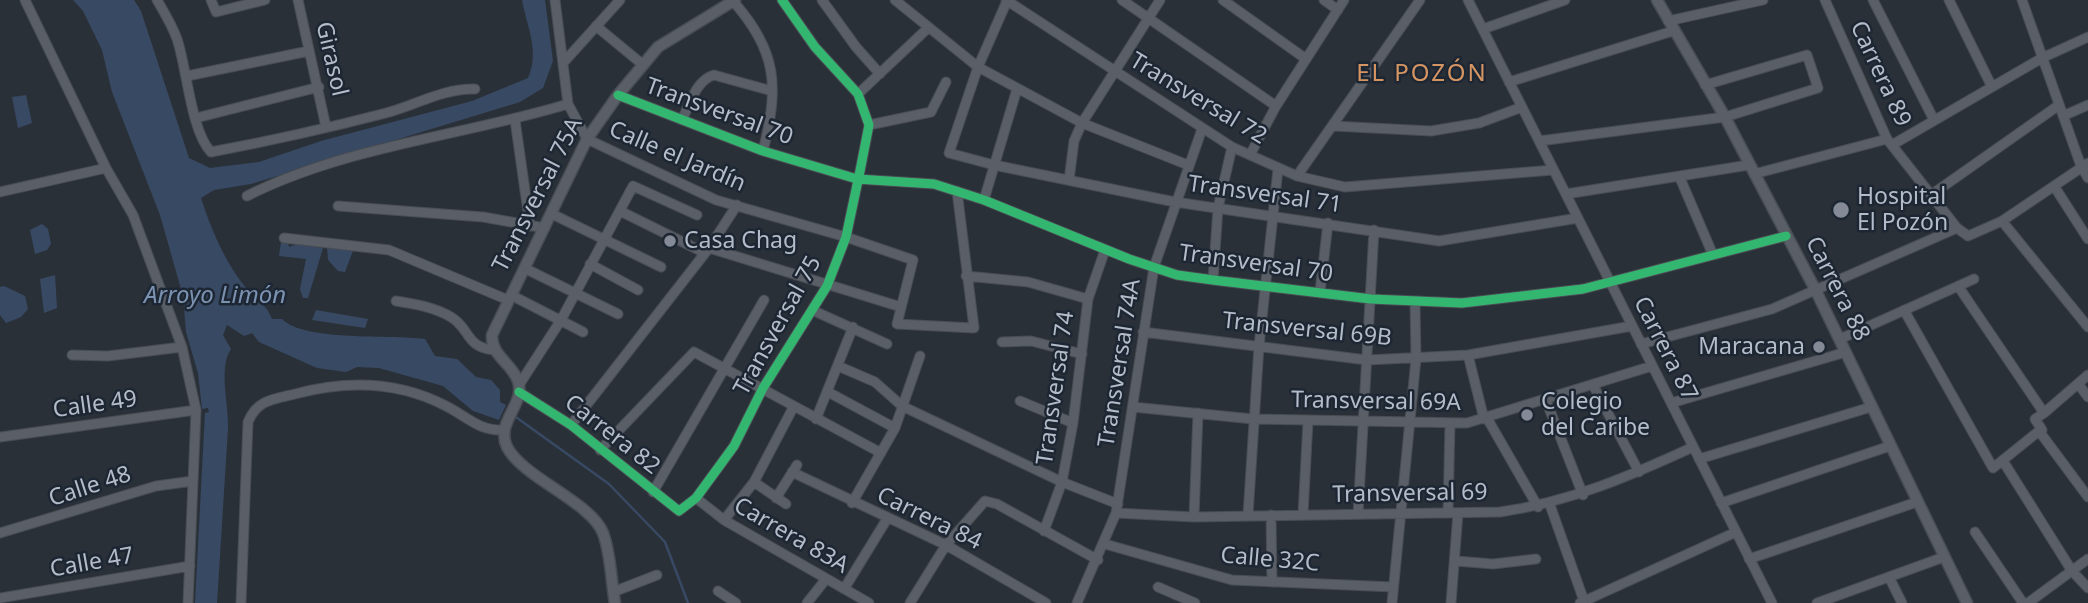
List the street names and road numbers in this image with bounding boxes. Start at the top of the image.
street label: Carrera 89 [1844,17,1916,131]
street label: Girasol [309,19,353,99]
street label: Transversal 72 [1124,47,1272,151]
street label: Transversal 70 [641,73,797,151]
street label: Transversal 75A [487,113,589,277]
street label: Calle el Jardín [605,116,749,198]
street label: Transversal 71 [1186,171,1344,219]
street label: Carrera 88 [1799,232,1875,346]
street label: Transversal 70 [1177,240,1335,288]
street label: Transversal 75 [728,251,828,401]
street label: Transversal 74A [1093,277,1147,449]
street label: Carrera 87 [1627,292,1703,406]
street label: Transversal 69B [1221,307,1393,353]
street label: Transversal 74 [1032,309,1080,467]
street label: Calle 49 [51,385,139,425]
street label: Transversal 69A [1291,387,1461,417]
street label: Carrera 82 [559,389,665,481]
street label: Calle 48 [46,461,134,513]
street label: Transversal 69 [1332,479,1488,509]
street label: Carrera 84 [872,482,986,556]
street label: Carrera 83A [729,492,853,580]
street label: Calle 47 [48,542,136,584]
street label: Calle 32C [1219,542,1321,578]

